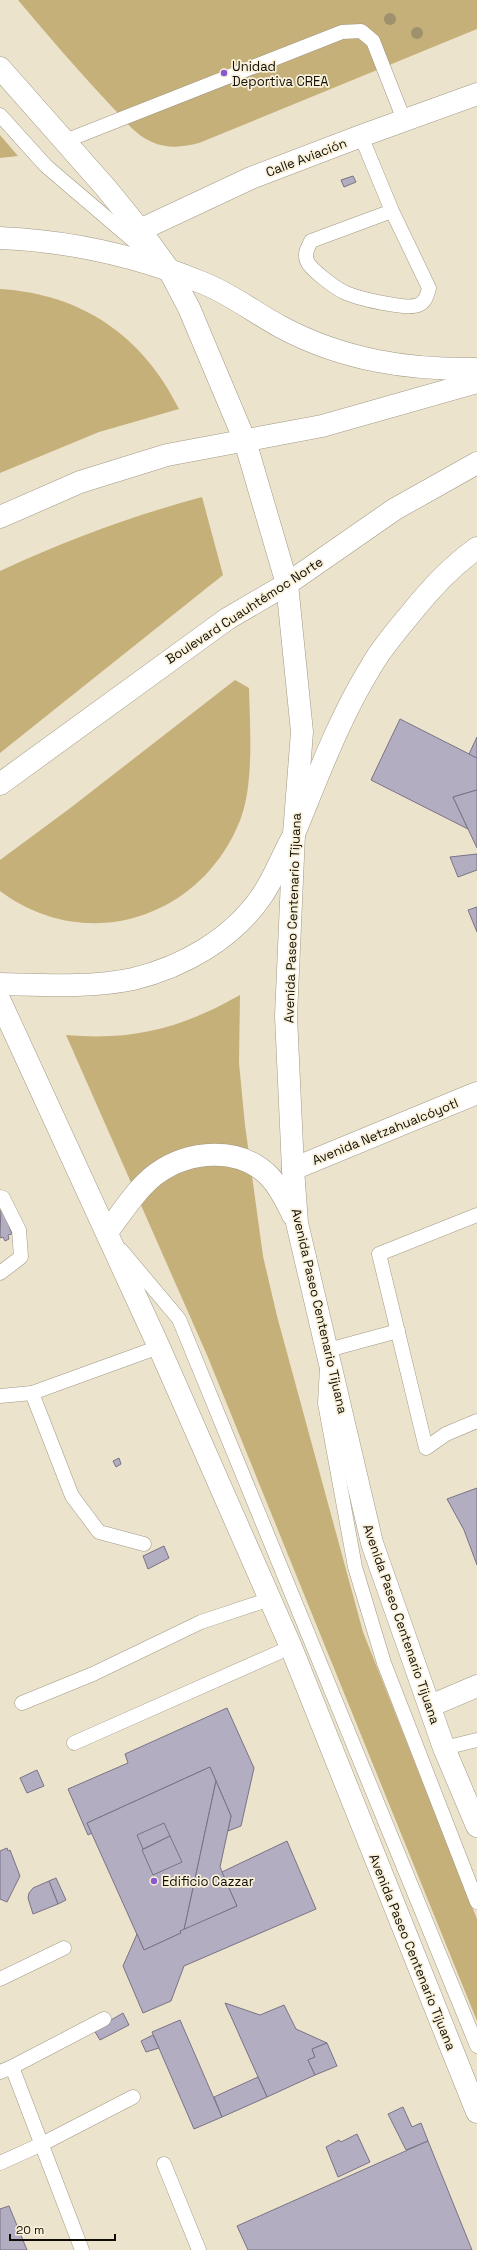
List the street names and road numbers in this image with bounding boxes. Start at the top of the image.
street label: Calle Aviación [263,134,349,181]
street label: Boulevard Cuauhtémoc Norte [162,553,326,668]
street label: Avenida Paseo Centenario Tijuana [280,812,305,1023]
street label: Avenida Netzahualcóyotl [310,1094,461,1169]
street label: Avenida Paseo Centenario Tijuana [288,1207,352,1416]
street label: Avenida Paseo Centenario Tijuana [359,1522,444,1727]
street label: Avenida Paseo Centenario Tijuana [365,1851,460,2053]

